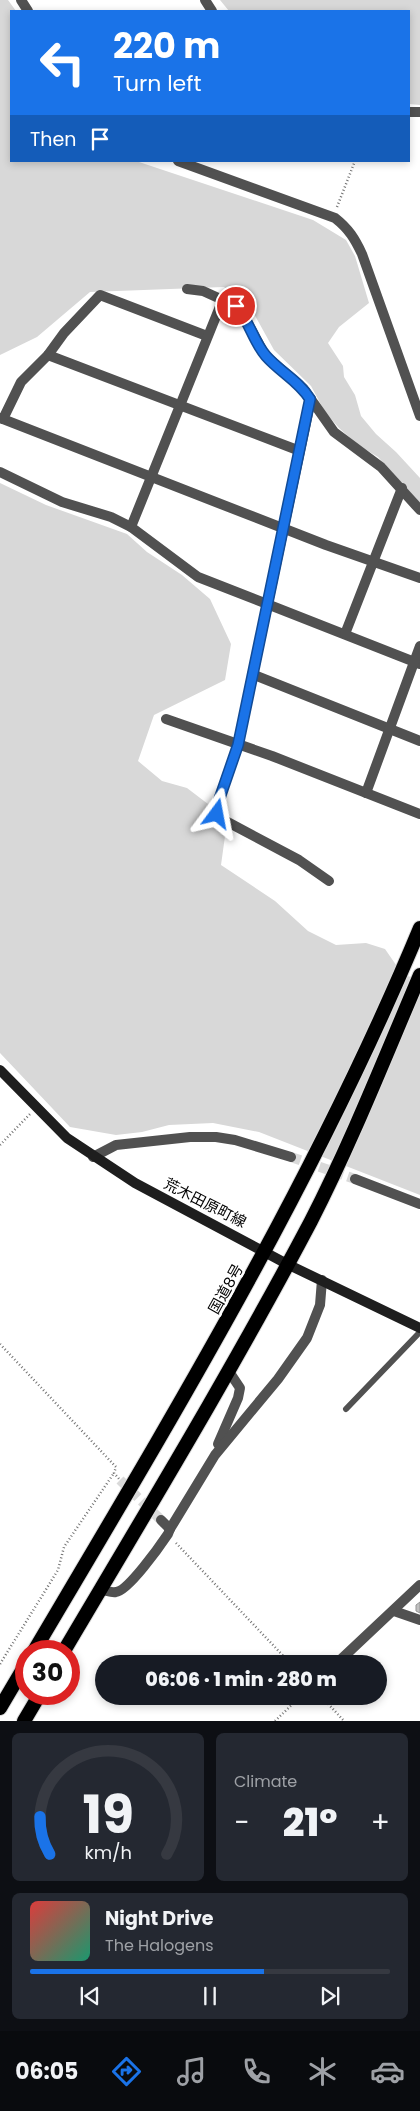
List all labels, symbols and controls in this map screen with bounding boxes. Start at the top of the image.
text: 220 m [113,21,220,70]
icon: left [30,30,95,95]
text: Turn left [113,68,201,99]
icon: arrive [86,125,114,153]
text: Then [30,126,76,153]
pin [215,285,257,327]
icon: arrive [222,292,250,320]
position arrow [190,787,242,839]
street label: 荒木田原町線 [160,1173,250,1232]
street label: 国道8号 [203,1260,248,1318]
speed limit sign: 30 [15,1640,80,1705]
text: 06:06 · 1 min · 280 m [145,1666,337,1693]
text: Climate [234,1770,297,1793]
text: 19 [82,1778,134,1851]
text: 21° [283,1796,337,1849]
text: − [234,1803,249,1842]
text: + [371,1803,390,1842]
text: km/h [84,1840,132,1865]
text: Night Drive [105,1905,214,1932]
text: The Halogens [105,1934,213,1957]
icon: previous [76,1982,104,2010]
icon: pause [196,1982,224,2010]
icon: next [316,1982,344,2010]
icon: directions [109,2054,144,2089]
icon: music [174,2054,209,2089]
icon: phone [239,2054,274,2089]
icon: climate [305,2054,340,2089]
icon: car [370,2054,405,2089]
text: 06:05 [15,2056,78,2087]

